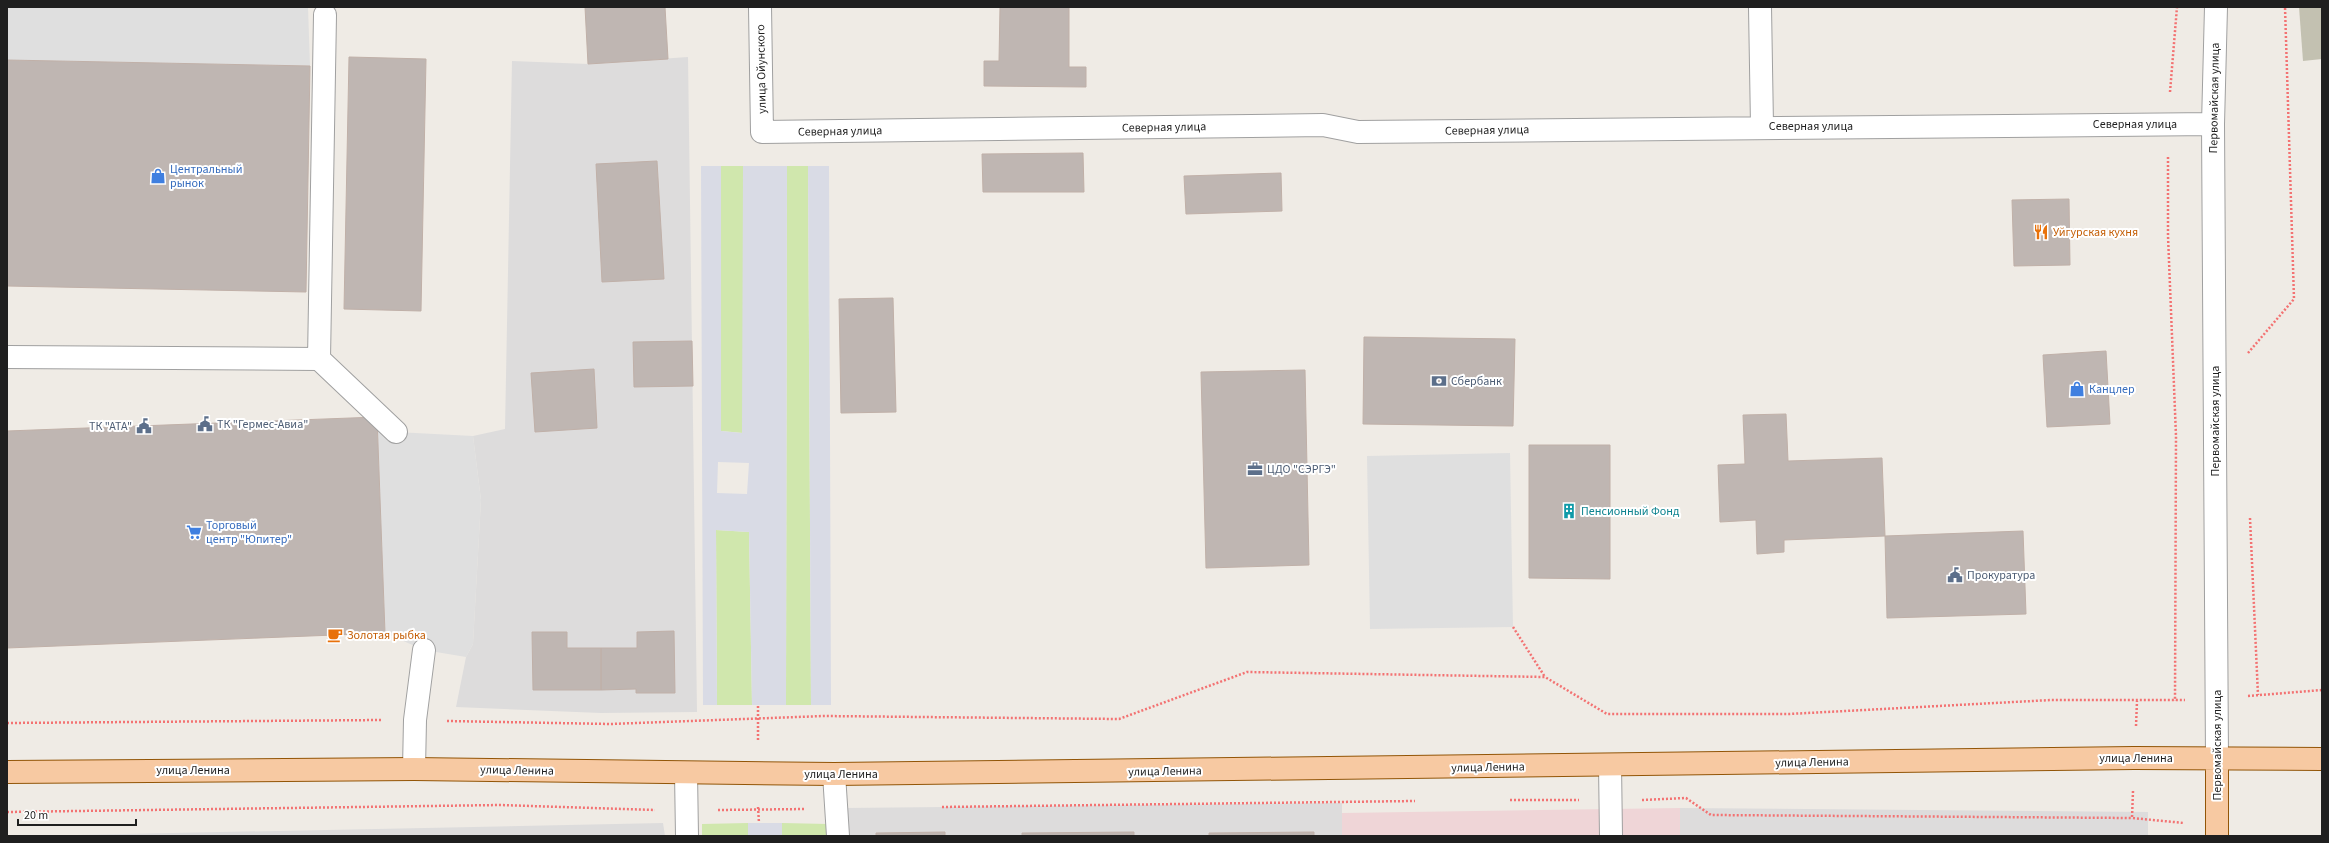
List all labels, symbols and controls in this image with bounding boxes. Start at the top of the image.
street label: улица Ойунского [752,24,771,114]
street label: Первомайская улица [2205,42,2224,154]
street label: Северная улица [2093,116,2177,133]
street label: Северная улица [1122,118,1206,137]
street label: Северная улица [1769,118,1853,135]
street label: Северная улица [1445,121,1529,140]
street label: Северная улица [798,122,882,141]
place label: Центральный рынок [170,161,242,192]
shop icon: Центральный рынок [149,167,167,185]
restaurant icon: Уйгурская кухня [2032,223,2050,241]
place label: Уйгурская кухня [2053,224,2138,241]
street label: Первомайская улица [2207,366,2224,476]
bank icon: Сбербанк [1430,372,1448,390]
place label: Сбербанк [1451,373,1502,390]
shop icon: Канцлер [2068,380,2086,398]
place label: Канцлер [2089,381,2135,398]
public building icon: ТК "Гермес-Авиа" [196,415,214,433]
place label: ТК "Гермес-Авиа" [217,416,308,433]
public building icon: ТК "АТА" [135,417,153,435]
place label: ТК "АТА" [89,418,132,435]
office icon: ЦДО "СЭРГЭ" [1246,460,1264,478]
place label: ЦДО "СЭРГЭ" [1267,461,1336,478]
building icon: Пенсионный Фонд [1560,502,1578,520]
place label: Пенсионный Фонд [1581,503,1680,520]
place label: Торговый центр "Юпитер" [206,517,292,548]
supermarket icon: Торговый центр "Юпитер" [185,523,203,541]
public building icon: Прокуратура [1946,566,1964,584]
place label: Прокуратура [1967,567,2035,584]
cafe icon: Золотая рыбка [326,626,344,644]
place label: Золотая рыбка [347,627,426,644]
street label: Первомайская улица [2209,690,2226,800]
street label: улица Ленина [2099,750,2173,767]
street label: улица Ленина [1775,753,1849,772]
street label: улица Ленина [1451,758,1525,777]
street label: улица Ленина [480,761,554,780]
street label: улица Ленина [156,762,230,779]
street label: улица Ленина [1128,762,1202,781]
street label: улица Ленина [804,766,878,783]
scale bar [18,801,136,827]
text: 20 m [24,807,48,824]

